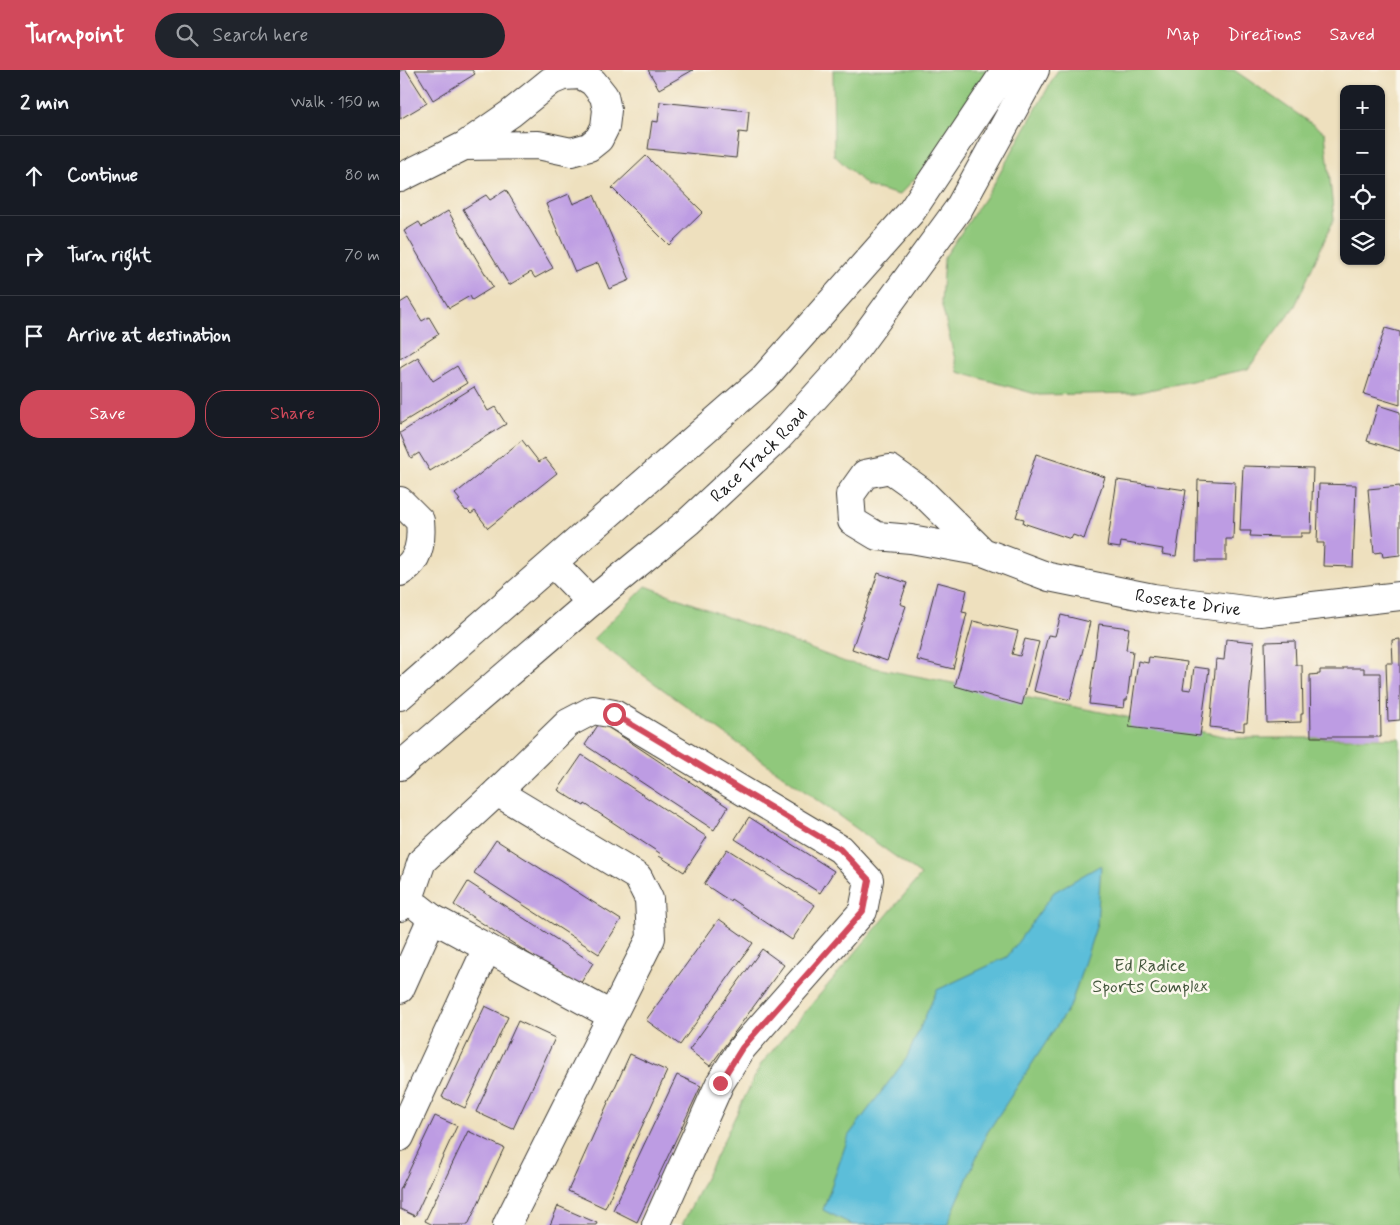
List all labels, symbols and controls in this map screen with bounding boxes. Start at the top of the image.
search box [155,13,505,58]
text: Turnpoint [25,20,125,51]
icon: search [173,21,201,49]
text: Search here [213,23,308,48]
text: Map [1167,23,1200,47]
text: Directions [1228,23,1302,47]
text: Saved [1330,23,1375,47]
map controls [1340,85,1385,265]
button: + [1340,85,1385,130]
text: 2 min [20,89,69,117]
text: Walk · 150 m [291,92,380,113]
button: − [1340,130,1385,175]
icon: ahead [20,162,48,190]
text: Continue [67,163,138,188]
text: 80 m [345,165,380,186]
button: locate [1340,175,1385,220]
button: layers [1340,220,1385,265]
icon: right [20,242,48,270]
text: Turn right [67,243,151,268]
text: 70 m [344,245,380,266]
icon: arrive [20,322,48,350]
text: Arrive at destination [67,323,231,348]
button: Save [20,390,195,438]
button: Share [205,390,380,438]
street label: Race Track Road [706,403,813,508]
street label: Roseate Drive [1133,584,1243,622]
route start [603,703,626,726]
park label: Ed Radice Sports Complex [1092,954,1208,999]
route end [709,1072,732,1095]

